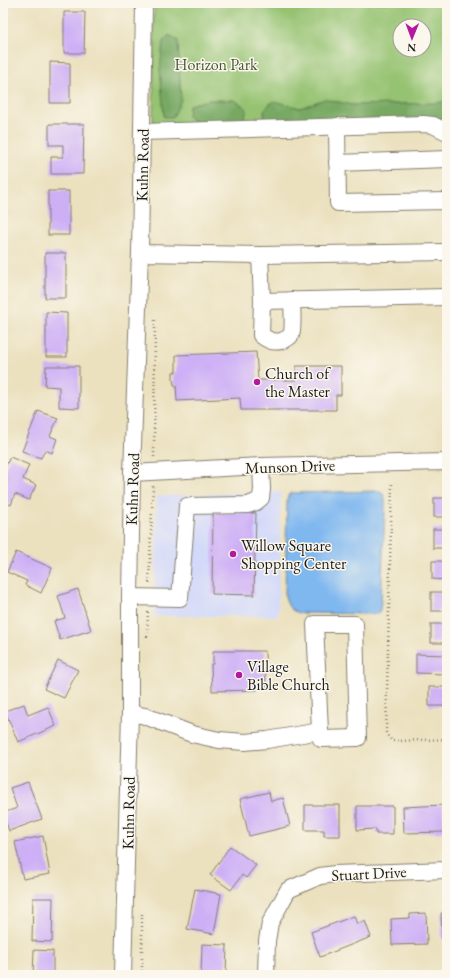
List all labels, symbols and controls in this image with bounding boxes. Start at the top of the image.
north arrow [392,18,432,58]
text: N [407,41,416,55]
park label: Horizon Park [174,54,258,75]
street label: Kuhn Road [131,128,154,202]
place label: Church of the Master [265,363,331,402]
marker: Church of the Master [252,377,262,387]
street label: Kuhn Road [121,451,144,526]
street label: Munson Drive [245,454,335,479]
place label: Willow Square Shopping Center [241,535,347,574]
marker: Willow Square Shopping Center [228,549,238,559]
place label: Village Bible Church [247,656,330,695]
marker: Village Bible Church [234,670,244,680]
street label: Kuhn Road [117,776,140,850]
street label: Stuart Drive [331,861,407,886]

